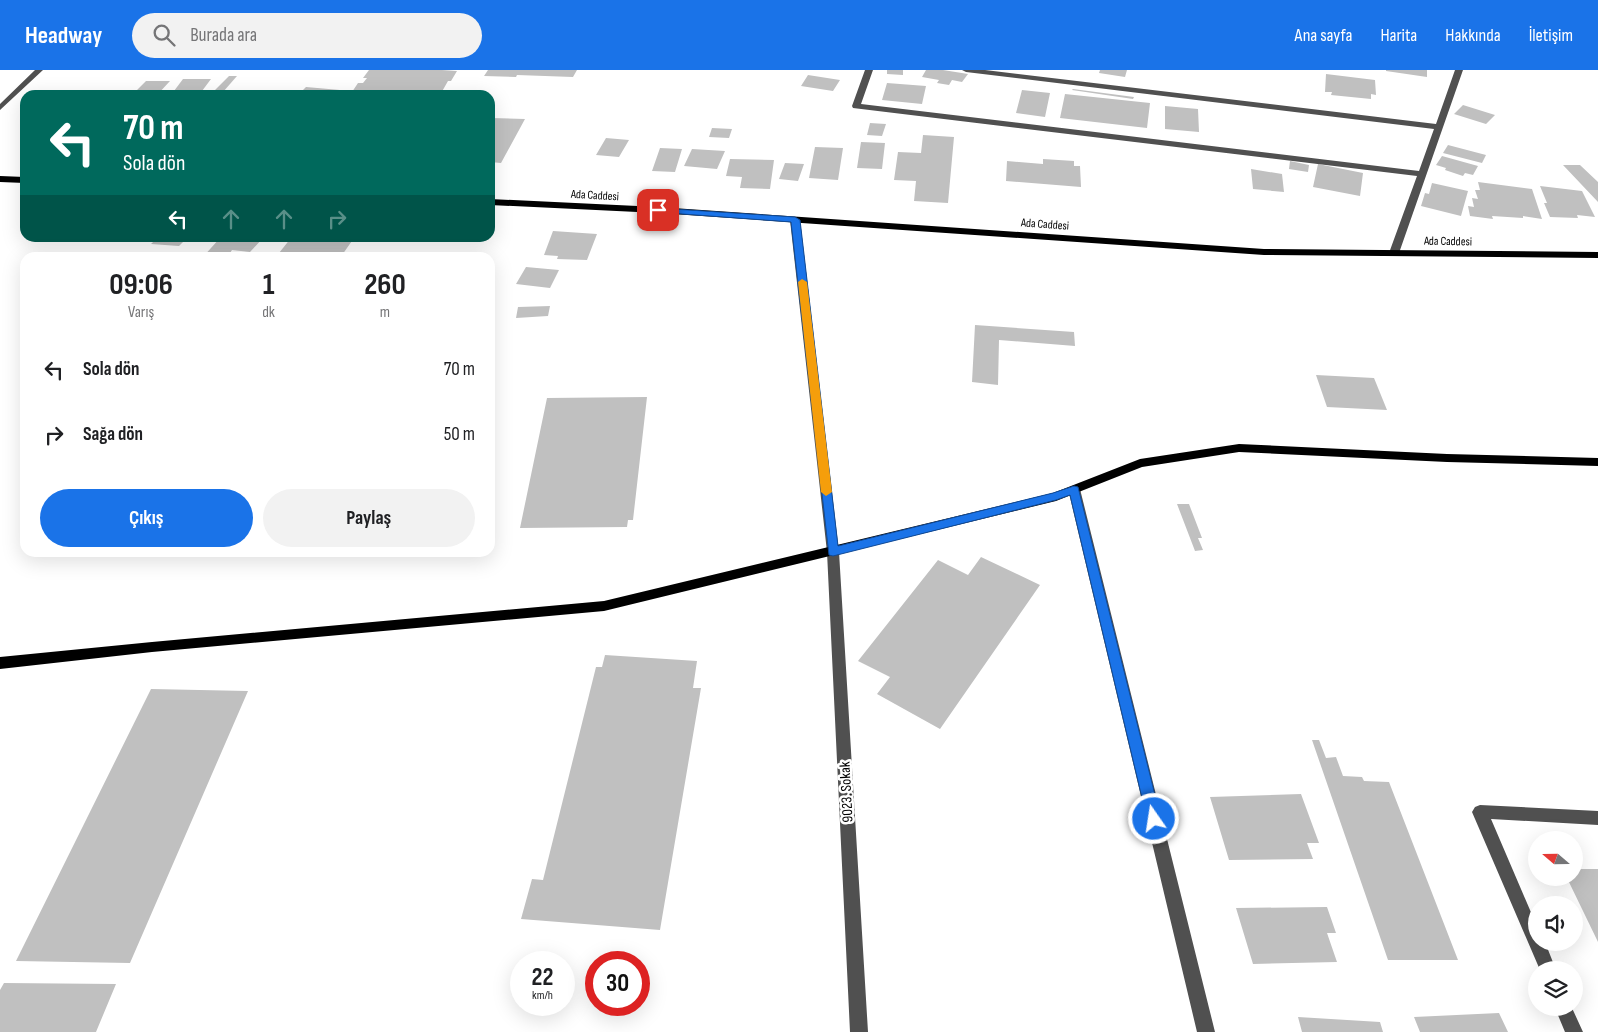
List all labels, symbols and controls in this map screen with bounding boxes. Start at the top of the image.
search box [132,13,482,58]
text: Headway [25,21,102,50]
icon: search [150,21,178,49]
text: Burada ara [190,24,257,47]
text: Ana sayfa [1295,25,1352,46]
text: Harita [1380,25,1417,46]
text: Hakkında [1445,25,1501,46]
text: İletişim [1529,25,1573,46]
text: 70 m [123,107,183,150]
icon: left [40,110,105,175]
text: Sola dön [123,150,185,177]
street label: Ada Caddesi [570,187,619,204]
pin [637,189,679,231]
icon: arrive [644,196,672,224]
icon: left [164,205,192,233]
icon: ahead [217,205,245,233]
icon: ahead [270,205,298,233]
icon: right [323,205,351,233]
street label: Ada Caddesi [1019,215,1069,234]
street label: Ada Caddesi [1423,234,1472,249]
text: 09:06 [109,267,173,303]
text: 1 [263,267,274,303]
text: 260 [364,267,406,303]
text: Varış [128,303,154,322]
text: dk [262,303,275,322]
text: m [380,303,390,322]
icon: left [40,356,68,384]
text: Sola dön [83,358,139,381]
text: 70 m [444,358,475,381]
icon: right [40,421,68,449]
text: Sağa dön [83,423,143,446]
text: 50 m [444,423,475,446]
button: Çıkış [40,489,253,547]
button: Paylaş [263,489,475,547]
street label: 9023. Sokak [835,761,858,823]
position arrow [1127,792,1179,844]
north arrow [1528,831,1582,886]
map controls [1528,831,1583,1016]
button: sound [1528,896,1583,951]
speed limit sign: 30 [585,951,650,1016]
button: layers [1528,961,1583,1016]
text: 22 [532,962,553,993]
text: km/h [532,988,553,1003]

